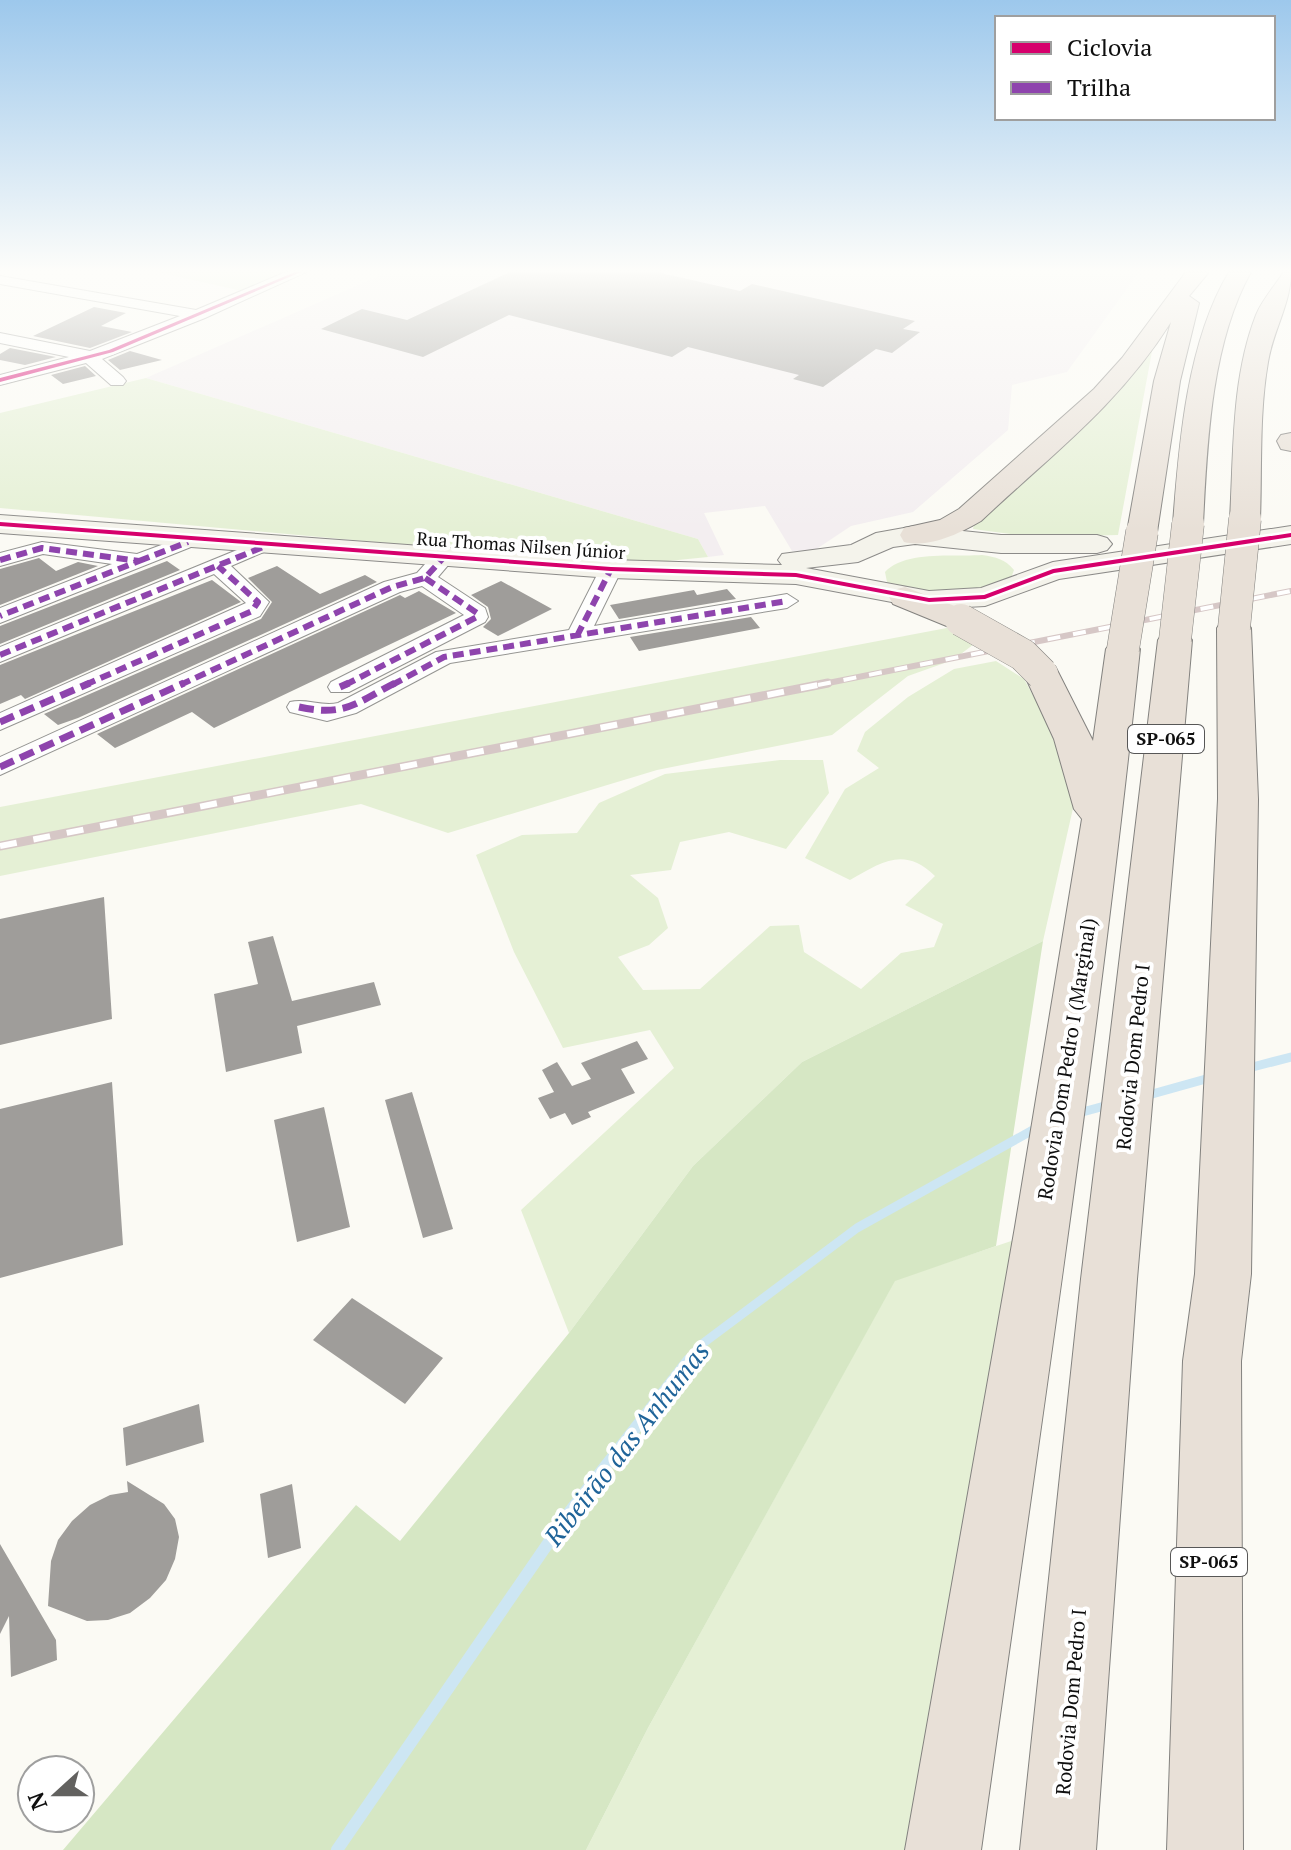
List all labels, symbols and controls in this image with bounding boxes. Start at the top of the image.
legend [995,16,1275,120]
text: Ciclovia [1067,31,1152,63]
text: Trilha [1067,71,1131,103]
street label: Rua Thomas Nilsen Júnior [416,526,626,564]
road number: SP-065 [1128,725,1204,753]
street label: Rodovia Dom Pedro I (Marginal) [1031,916,1102,1202]
street label: Rodovia Dom Pedro I [1109,963,1156,1151]
water label: Ribeirão das Anhumas [535,1335,716,1553]
road number: SP-065 [1171,1548,1247,1576]
street label: Rodovia Dom Pedro I [1049,1608,1092,1796]
north arrow [16,1754,96,1834]
text: N [20,1788,53,1814]

